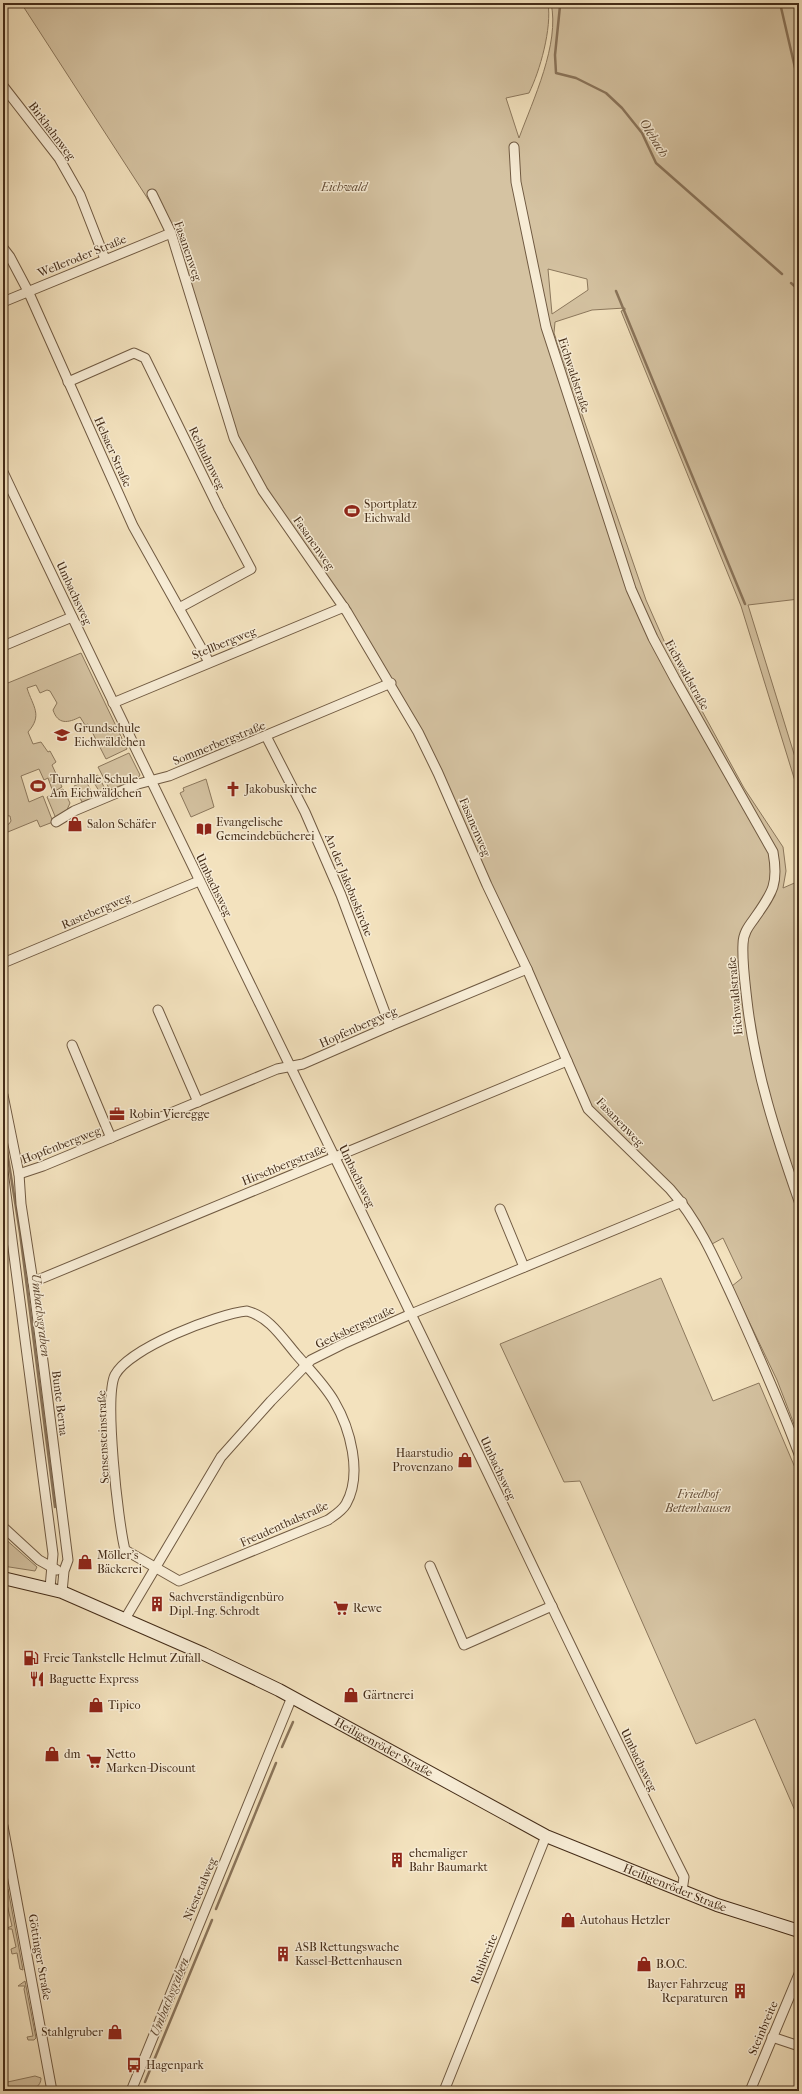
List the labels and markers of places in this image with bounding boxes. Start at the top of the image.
place label: Sportplatz Eichwald [364,497,418,525]
sports icon: Sportplatz Eichwald [343,502,361,520]
place label: Grundschule Eichwäldchen [74,721,146,749]
school or university icon: Grundschule Eichwäldchen [53,726,71,744]
place label: Turnhalle Schule Am Eichwäldchen [49,772,142,800]
sports icon: Turnhalle Schule Am Eichwäldchen [29,777,47,795]
church icon: Jakobuskirche [224,780,242,798]
place label: Jakobuskirche [244,782,317,796]
shop icon: Salon Schäfer [66,815,84,833]
place label: Evangelische Gemeindebücherei [216,815,315,843]
place label: Salon Schäfer [87,817,157,831]
library icon: Evangelische Gemeindebücherei [195,820,213,838]
office icon: Robin Vieregge [108,1105,126,1123]
place label: Robin Vieregge [129,1107,210,1121]
place label: Haarstudio Provenzano [392,1446,453,1474]
shop icon: Haarstudio Provenzano [456,1451,474,1469]
place label: Möller's Bäckerei [97,1548,143,1576]
shop icon: Möller's Bäckerei [76,1553,94,1571]
place label: Sachverständigenbüro Dipl.-Ing. Schrodt [169,1590,284,1618]
building icon: Sachverständigenbüro Dipl.-Ing. Schrodt [148,1595,166,1613]
supermarket icon: Rewe [332,1599,350,1617]
place label: Rewe [353,1601,382,1615]
fuel station icon: Freie Tankstelle Helmut Zufall [22,1649,40,1667]
place label: Freie Tankstelle Helmut Zufall [43,1651,201,1665]
restaurant icon: Baguette Express [28,1670,46,1688]
place label: Baguette Express [49,1672,139,1686]
shop icon: Gärtnerei [342,1686,360,1704]
place label: Gärtnerei [363,1688,414,1702]
shop icon: Tipico [87,1696,105,1714]
place label: Tipico [108,1698,141,1712]
shop icon: dm [43,1745,61,1763]
place label: dm [64,1747,81,1761]
place label: Netto Marken-Discount [106,1747,197,1775]
supermarket icon: Netto Marken-Discount [85,1752,103,1770]
place label: ehemaliger Bahr Baumarkt [409,1846,489,1874]
building icon: ehemaliger Bahr Baumarkt [388,1851,406,1869]
shop icon: Autohaus Hetzler [559,1911,577,1929]
place label: Autohaus Hetzler [579,1913,671,1927]
place label: ASB Rettungswache Kassel-Bettenhausen [294,1940,402,1968]
building icon: ASB Rettungswache Kassel-Bettenhausen [274,1945,292,1963]
shop icon: B.O.C. [635,1955,653,1973]
place label: B.O.C. [656,1957,687,1971]
place label: Bayer Fahrzeug Reparaturen [647,1977,729,2005]
building icon: Bayer Fahrzeug Reparaturen [731,1982,749,2000]
shop icon: Stahlgruber [106,2023,124,2041]
place label: Stahlgruber [41,2025,104,2039]
bus stop icon: Hagenpark [125,2056,143,2074]
place label: Hagenpark [146,2058,204,2072]

